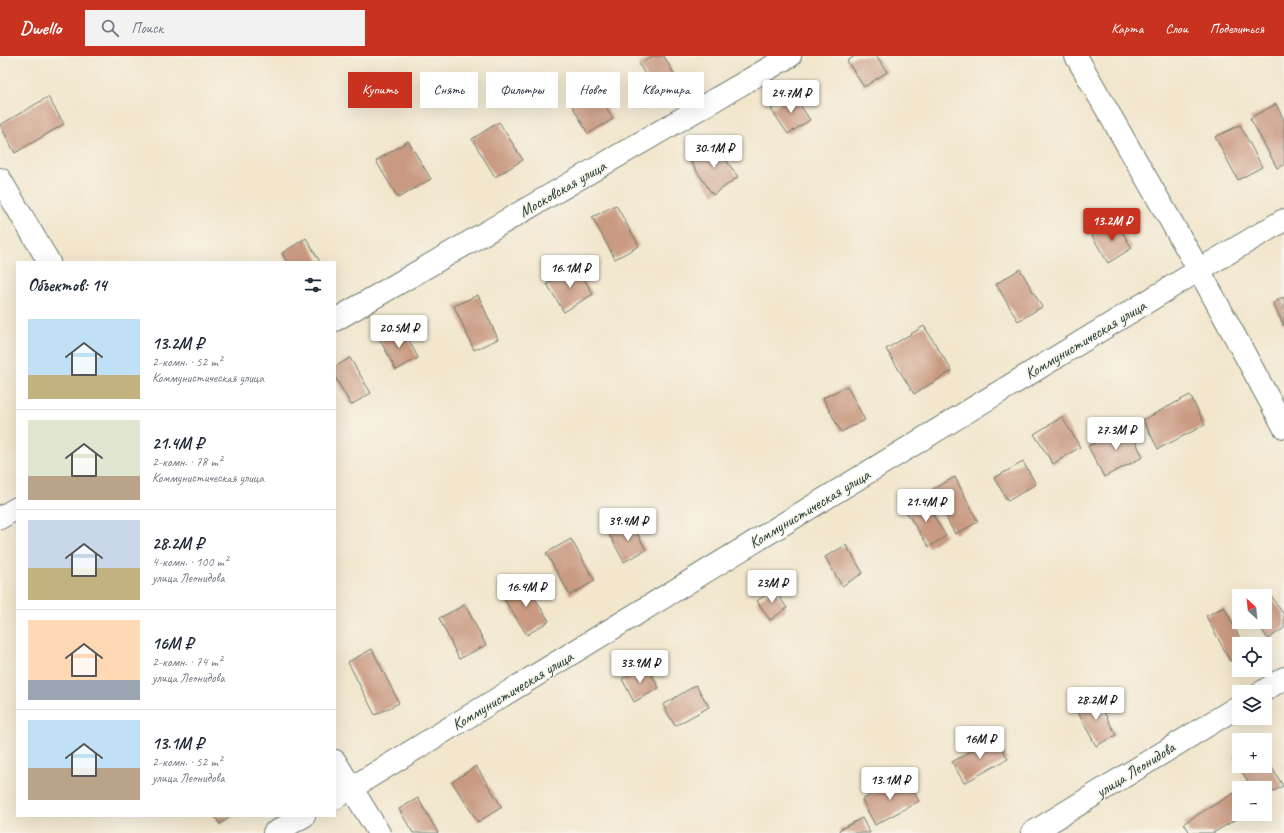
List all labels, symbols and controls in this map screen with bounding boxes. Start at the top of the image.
search box [85,10,365,46]
text: Dwello [20,16,61,40]
icon: search [99,17,121,39]
text: Поиск [131,19,163,38]
text: Карта [1111,20,1143,37]
text: Слои [1165,20,1188,37]
text: Поделиться [1210,20,1264,37]
chip: Купить [348,72,412,108]
chip: Снять [420,72,478,108]
chip: Фильтры [486,72,558,108]
chip: Новое [566,72,620,108]
chip: Квартира [628,72,704,108]
pin: 24.7M ₽ [754,80,828,114]
text: 24.7M ₽ [771,85,811,101]
pin: 30.1M ₽ [677,135,751,169]
text: 30.1M ₽ [694,140,734,156]
street label: Московская улица [516,155,610,222]
pin: 13.2M ₽ [1075,208,1149,242]
text: 13.2M ₽ [1092,213,1132,229]
pin: 16.1M ₽ [533,255,607,289]
text: 16.1M ₽ [550,260,590,276]
icon: filters [302,274,324,296]
text: Объектов: 14 [28,275,107,296]
street label: Коммунистическая улица [1021,295,1151,384]
pin: 20.5M ₽ [362,315,436,349]
text: 20.5M ₽ [379,320,419,336]
text: 13.2M ₽ [152,333,204,354]
icon: home [60,335,108,383]
text: 2-комн. · 52 m² [152,354,222,370]
text: Коммунистическая улица [152,370,264,386]
pin: 27.3M ₽ [1079,417,1153,451]
text: 27.3M ₽ [1096,422,1136,438]
text: 21.4M ₽ [152,433,204,454]
icon: home [60,436,108,484]
text: 2-комн. · 78 m² [152,454,222,470]
street label: Коммунистическая улица [745,464,875,553]
text: Коммунистическая улица [152,470,264,486]
pin: 21.4M ₽ [889,489,963,523]
text: 21.4M ₽ [906,494,946,510]
pin: 39.4M ₽ [591,508,665,542]
text: 39.4M ₽ [608,513,648,529]
text: 28.2M ₽ [152,533,204,554]
icon: home [60,536,108,584]
text: 4-комн. · 100 m² [152,554,228,570]
text: улица Леонидова [152,570,225,586]
pin: 23M ₽ [744,570,800,604]
pin: 16.4M ₽ [489,574,563,608]
text: 23M ₽ [756,575,788,591]
text: 16.4M ₽ [506,579,546,595]
north arrow [1232,589,1272,629]
map controls [1232,589,1272,821]
text: 16M ₽ [152,633,193,654]
icon: home [60,636,108,684]
button: locate [1232,637,1272,677]
street label: Коммунистическая улица [448,646,578,735]
pin: 33.9M ₽ [603,650,677,684]
text: 2-комн. · 74 m² [152,654,222,670]
text: 33.9M ₽ [620,655,660,671]
text: улица Леонидова [152,670,225,686]
button: layers [1232,685,1272,725]
pin: 28.2M ₽ [1059,687,1133,721]
text: 28.2M ₽ [1076,692,1116,708]
pin: 16M ₽ [952,726,1008,760]
text: 16M ₽ [964,731,996,747]
text: 13.1M ₽ [152,733,204,754]
button: + [1232,733,1272,773]
icon: home [60,736,108,784]
street label: улица Леонидова [1092,737,1180,803]
text: 2-комн. · 52 m² [152,754,222,770]
pin: 13.1M ₽ [853,767,927,801]
text: улица Леонидова [152,770,225,786]
text: 13.1M ₽ [870,772,910,788]
button: − [1232,781,1272,821]

